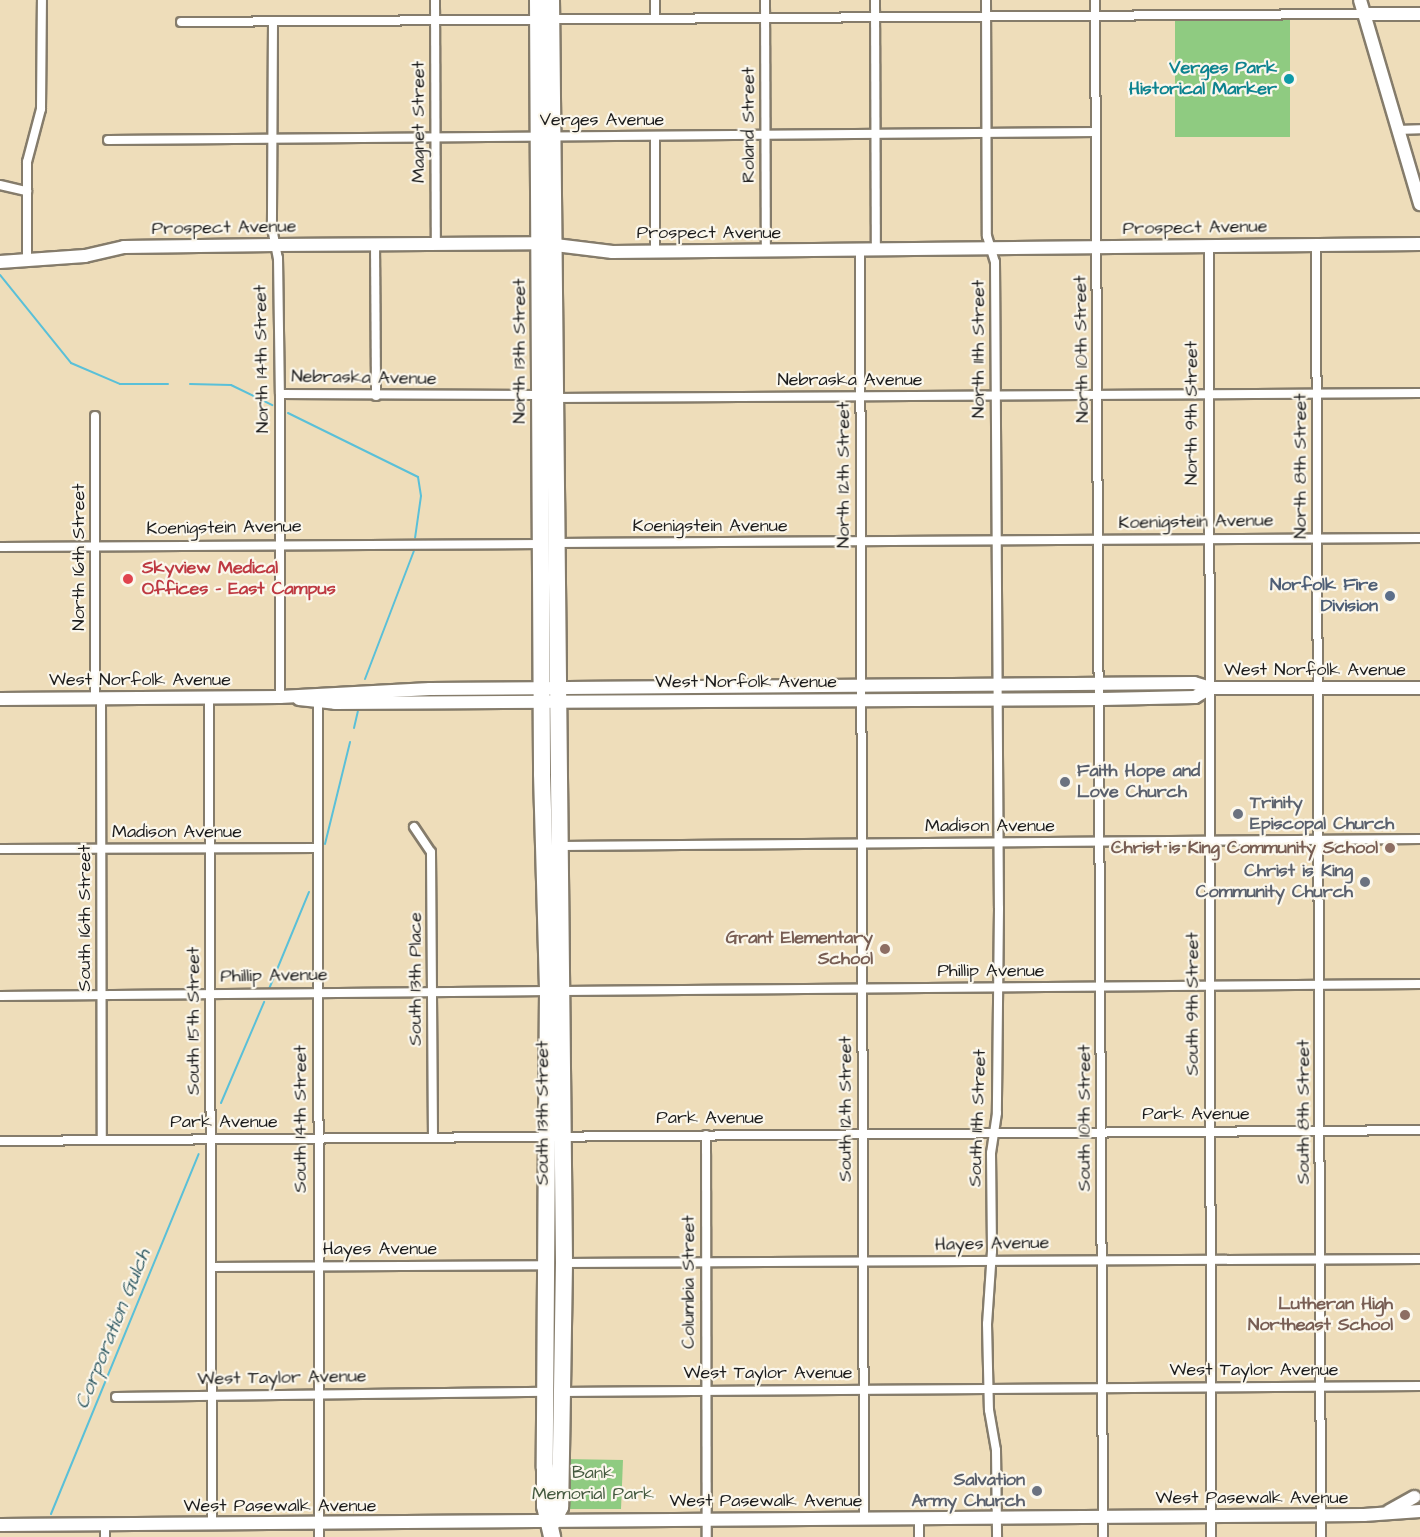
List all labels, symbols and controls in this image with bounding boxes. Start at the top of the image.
place label: Verges Park Historical Marker [1129,58,1277,100]
street label: Magnet Street [408,61,430,183]
street label: Roland Street [738,67,760,183]
marker: Verges Park Historical Marker [1282,72,1296,86]
street label: Verges Avenue [540,109,664,131]
street label: Prospect Avenue [151,216,297,240]
street label: Prospect Avenue [1122,216,1268,240]
street label: Prospect Avenue [637,222,781,244]
street label: North 10th Street [1070,275,1094,423]
street label: North 13th Street [509,278,531,424]
street label: North 11th Street [968,280,990,418]
street label: North 14th Street [250,285,274,433]
street label: North 9th Street [1181,341,1203,485]
street label: Nebraska Avenue [291,366,437,390]
street label: Nebraska Avenue [777,369,923,391]
street label: North 8th Street [1290,393,1312,539]
street label: North 12th Street [833,402,855,548]
street label: North 16th Street [68,483,90,631]
street label: Koenigstein Avenue [1118,510,1274,534]
street label: Koenigstein Avenue [632,515,788,537]
street label: Koenigstein Avenue [146,516,302,540]
place label: Skyview Medical Offices - East Campus [142,558,336,600]
marker: Skyview Medical Offices - East Campus [119,570,137,588]
place label: Norfolk Fire Division [1270,575,1378,618]
marker: Norfolk Fire Division [1383,589,1397,603]
street label: West Norfolk Avenue [1224,659,1406,681]
street label: West Norfolk Avenue [49,669,231,691]
street label: West Norfolk Avenue [655,671,837,693]
place label: Faith Hope and Love Church [1077,761,1200,804]
marker: Faith Hope and Love Church [1058,775,1072,789]
place label: Trinity Episcopal Church [1250,793,1394,836]
marker: Trinity Episcopal Church [1231,807,1245,821]
street label: Madison Avenue [925,815,1055,837]
street label: Madison Avenue [112,821,242,843]
place label: Christ is King Community School [1111,837,1378,859]
marker: Christ is King Community School [1383,841,1397,855]
street label: South 16th Street [74,845,96,991]
place label: Christ is King Community Church [1196,861,1353,904]
marker: Christ is King Community Church [1358,875,1372,889]
street label: South 13th Place [405,912,427,1046]
place label: Grant Elementary School [726,928,873,970]
street label: South 9th Street [1182,932,1204,1076]
marker: Grant Elementary School [878,942,892,956]
street label: South 15th Street [183,947,205,1095]
street label: Phillip Avenue [937,960,1045,982]
street label: Phillip Avenue [220,964,328,988]
street label: South 12th Street [835,1036,857,1182]
street label: South 8th Street [1293,1040,1315,1184]
street label: South 13th Street [532,1041,554,1185]
street label: South 14th Street [290,1045,312,1193]
street label: South 10th Street [1074,1045,1096,1191]
street label: South 11th Street [965,1049,991,1187]
street label: Park Avenue [1142,1103,1250,1125]
street label: Park Avenue [656,1107,764,1129]
street label: Park Avenue [170,1111,278,1133]
street label: Columbia Street [678,1215,700,1349]
street label: Hayes Avenue [935,1232,1049,1256]
street label: Hayes Avenue [323,1238,437,1260]
water label: Corporation Gulch [70,1246,156,1412]
place label: Lutheran High Northeast School [1248,1294,1393,1336]
marker: Lutheran High Northeast School [1398,1308,1412,1322]
street label: West Taylor Avenue [1169,1359,1339,1381]
street label: West Taylor Avenue [683,1362,853,1384]
street label: West Taylor Avenue [197,1366,367,1390]
park label: Bank Memorial Park [532,1463,654,1506]
place label: Salvation Army Church [911,1470,1025,1512]
marker: Salvation Army Church [1030,1484,1044,1498]
street label: West Pasewalk Avenue [1156,1487,1348,1509]
street label: West Pasewalk Avenue [670,1490,862,1512]
street label: West Pasewalk Avenue [184,1495,376,1517]

